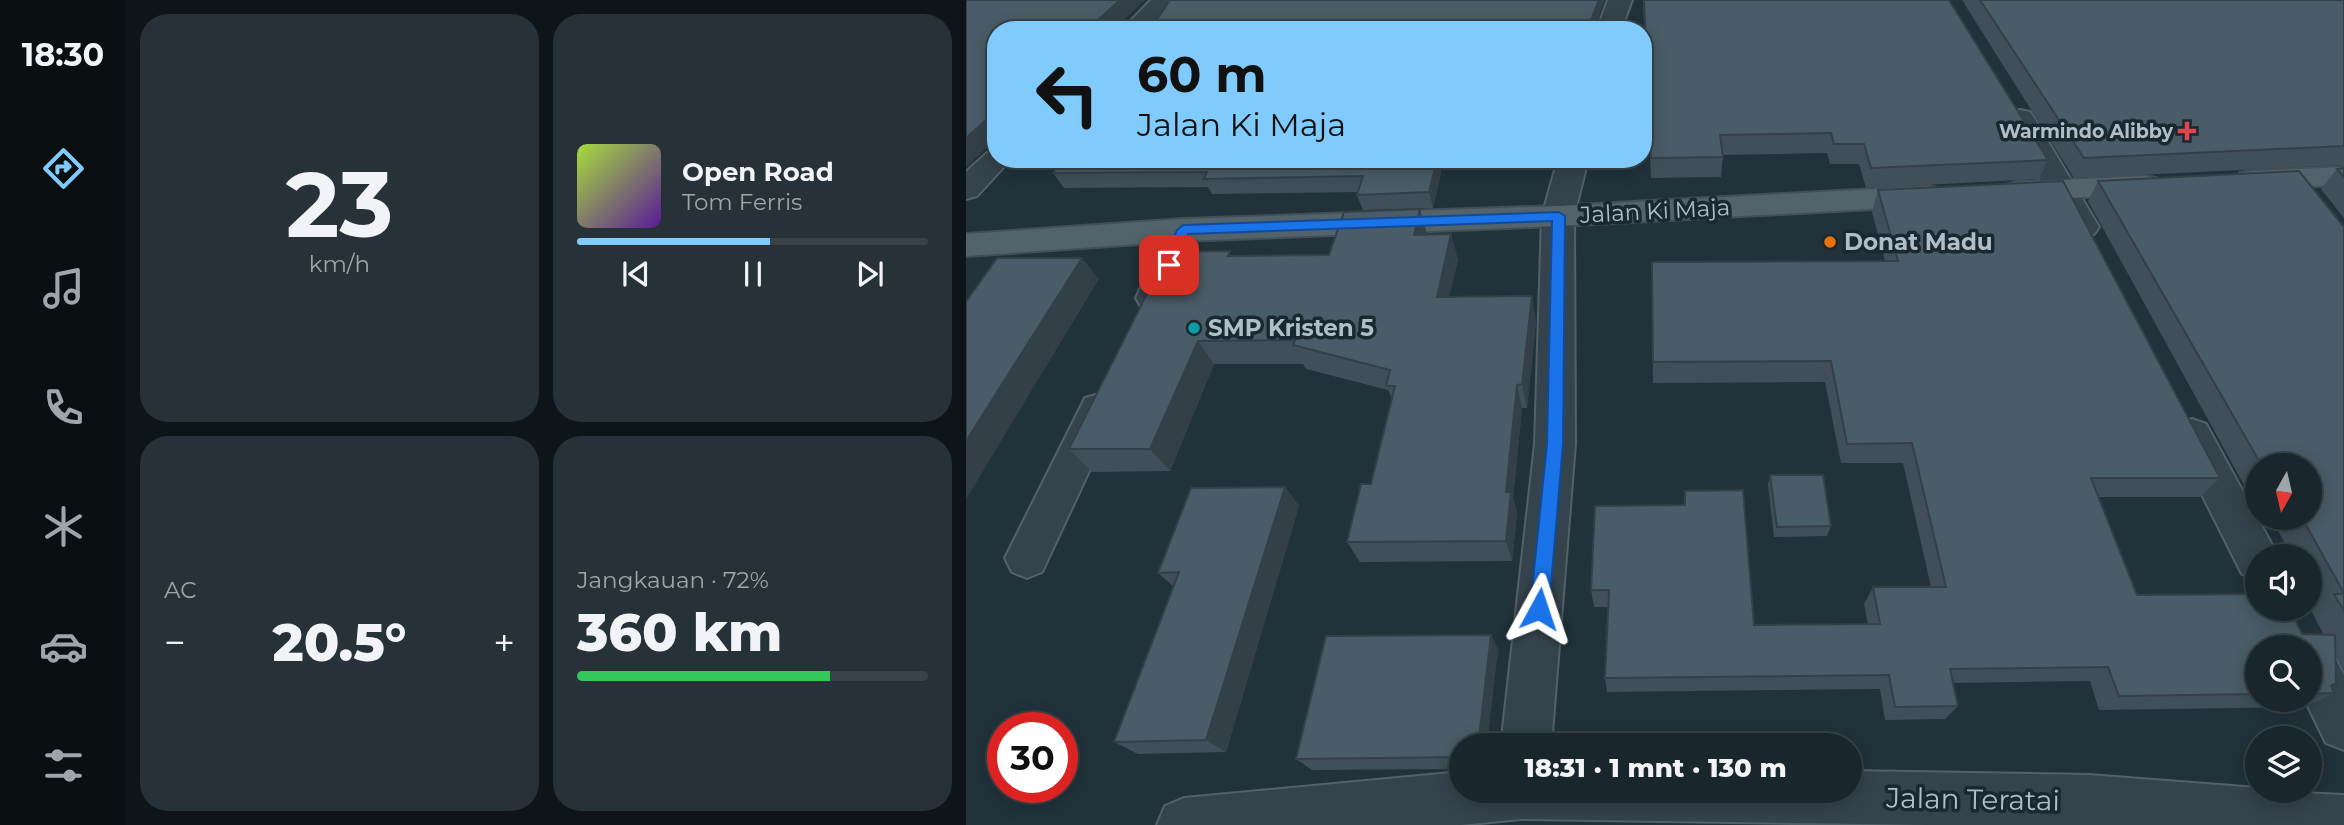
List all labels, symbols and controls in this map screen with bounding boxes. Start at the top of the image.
text: 18:30 [22,35,104,74]
text: 60 m [1137,45,1267,104]
icon: left [1022,49,1113,140]
text: Jalan Ki Maja [1137,105,1346,144]
place label: Warmindo Alibby [1999,120,2174,143]
marker: Warmindo Alibby [2179,123,2195,139]
icon: directions [39,144,88,193]
text: 23 [286,149,393,260]
text: Open Road [682,156,834,188]
text: Tom Ferris [682,188,802,216]
street label: Jalan Ki Maja [1578,193,1731,229]
place label: Donat Madu [1844,228,1993,256]
marker: Donat Madu [1822,234,1838,250]
pin [1139,235,1199,295]
icon: arrive [1150,246,1188,284]
text: km/h [309,250,370,278]
icon: previous [617,255,655,293]
icon: pause [734,255,772,293]
icon: next [851,255,889,293]
icon: music [39,264,88,313]
place label: SMP Kristen 5 [1208,314,1374,342]
marker: SMP Kristen 5 [1186,320,1202,336]
icon: phone [39,383,88,432]
north arrow [2245,453,2322,530]
map controls [2245,453,2322,803]
icon: climate [39,502,88,551]
button: sound [2245,544,2322,621]
text: Jangkauan · 72% [577,566,769,594]
position arrow [1502,572,1576,646]
text: AC [164,576,197,604]
text: 360 km [577,601,782,664]
text: 20.5° [273,611,406,674]
text: − [164,619,186,666]
text: + [493,619,515,666]
icon: car [39,622,88,671]
button: search [2245,635,2322,712]
speed limit sign: 30 [987,712,1078,803]
button: layers [2245,726,2322,803]
icon: filters [39,741,88,790]
text: 18:31 · 1 mnt · 130 m [1524,752,1787,784]
street label: Jalan Teratai [1885,780,2060,818]

